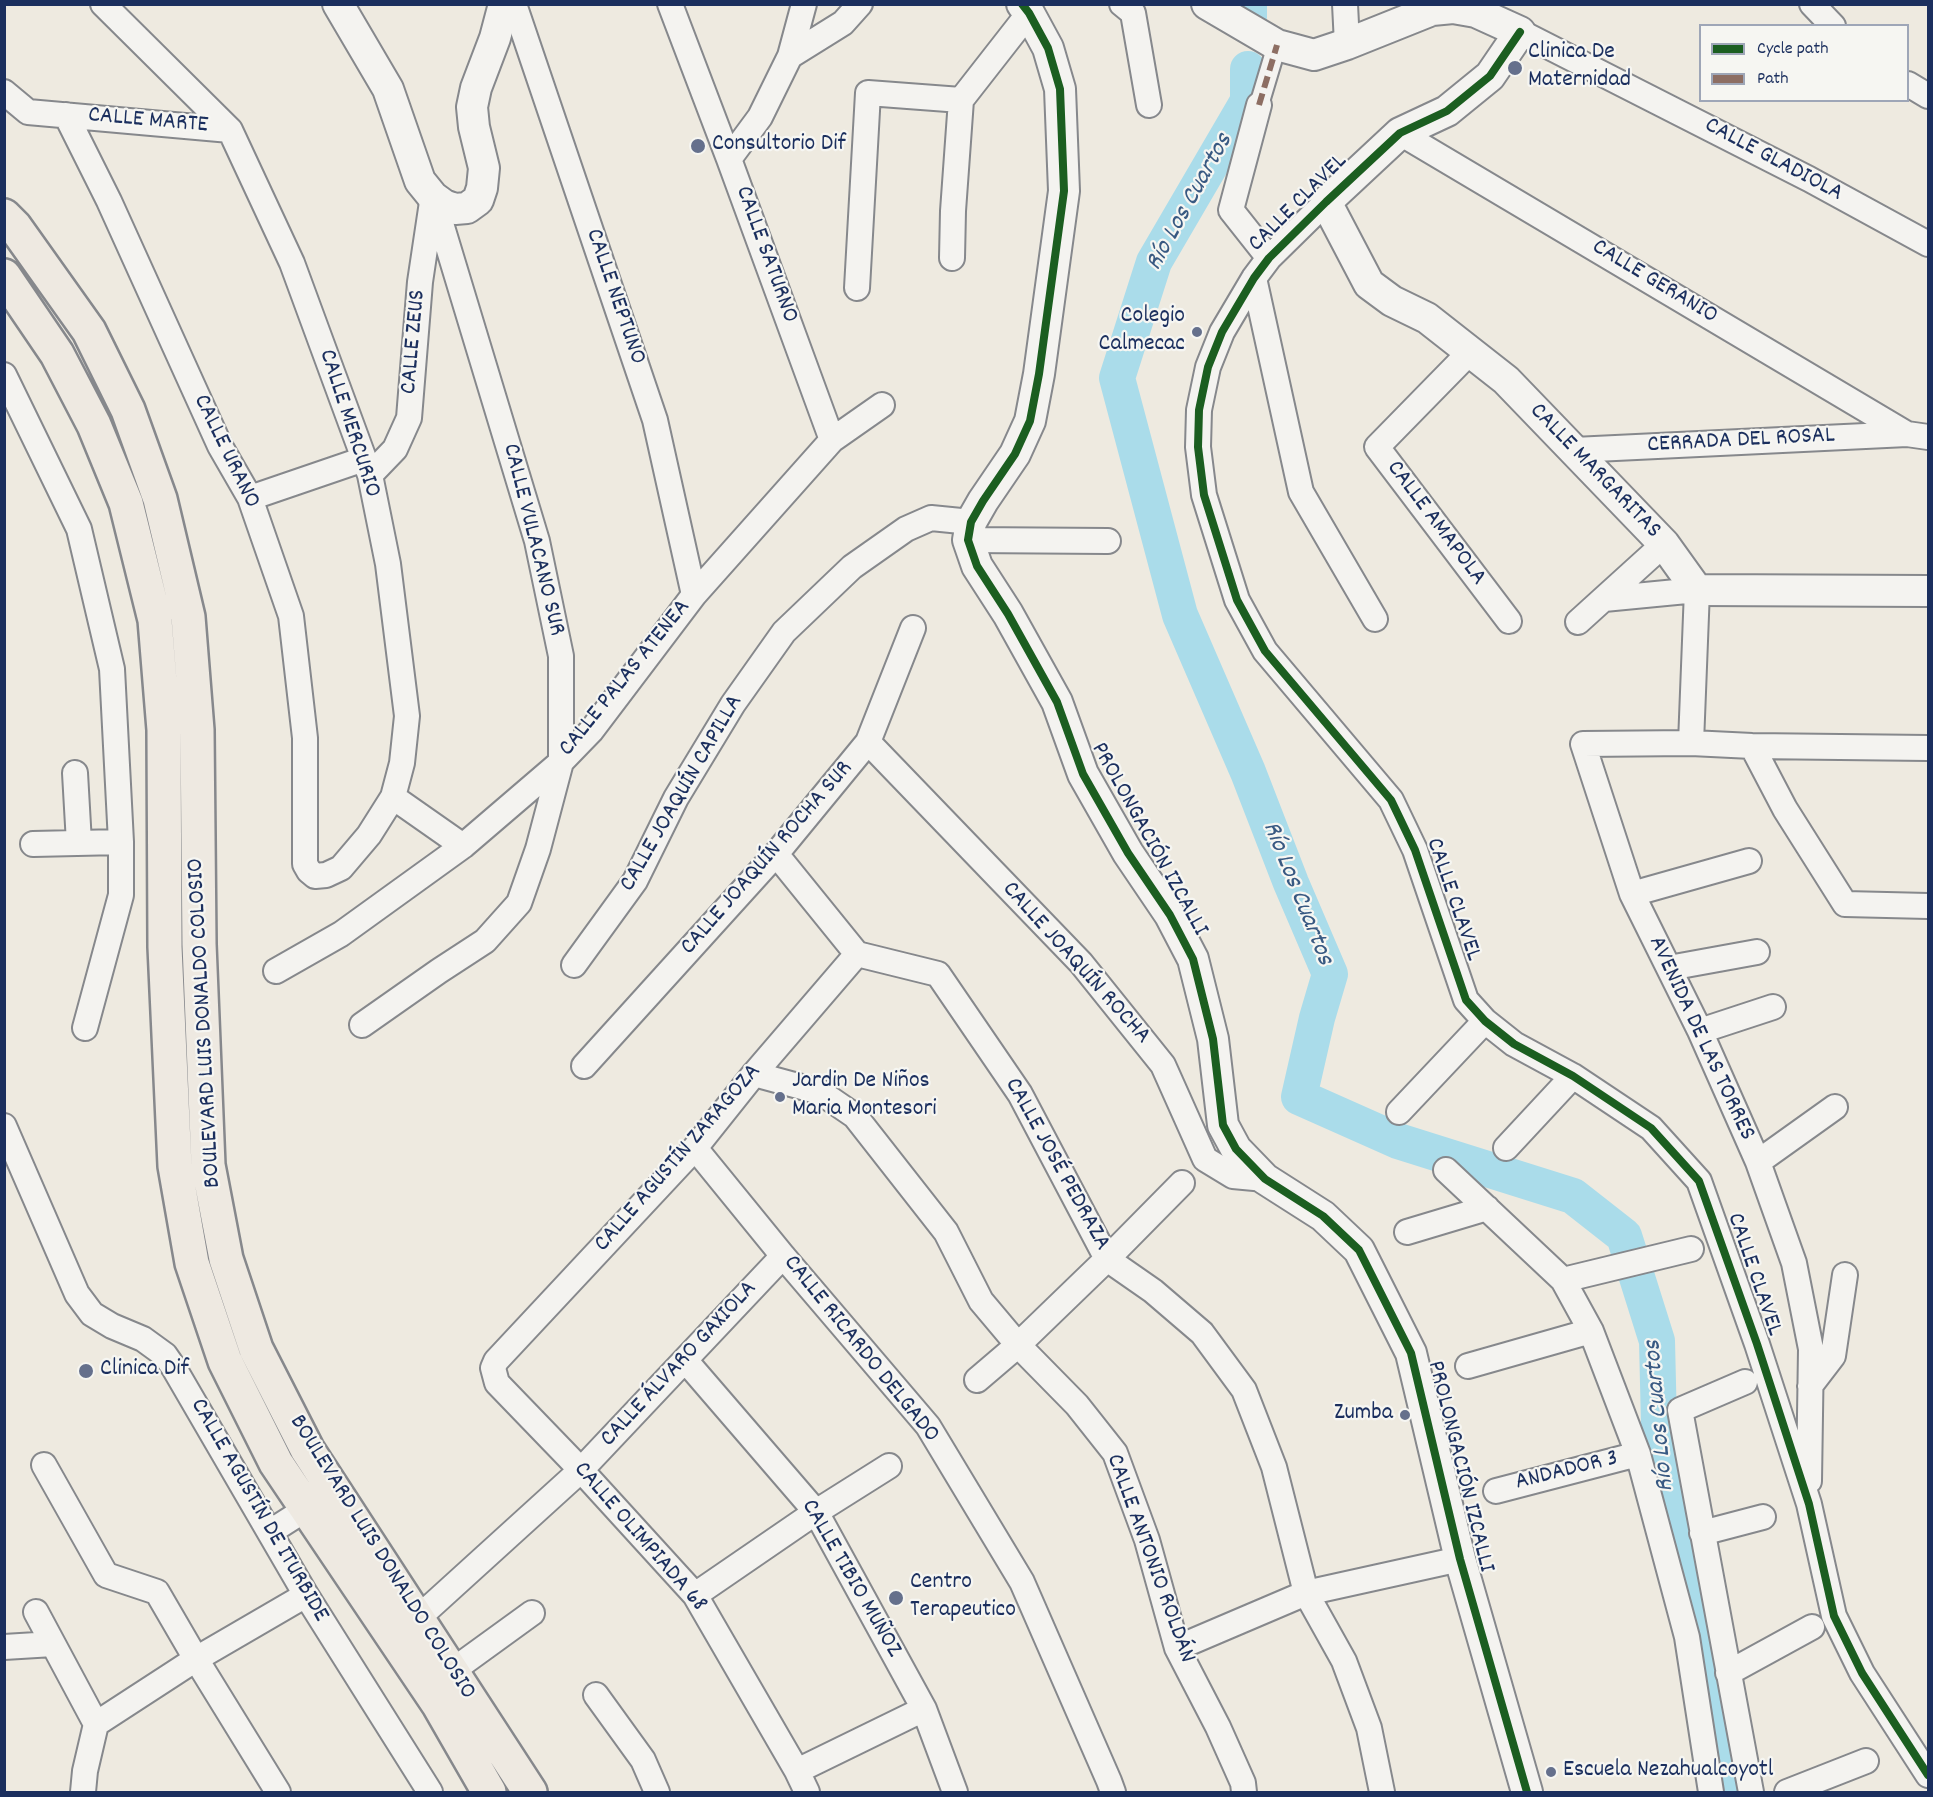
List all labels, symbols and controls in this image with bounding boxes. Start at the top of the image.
legend [1699,24,1909,102]
text: Cycle path [1757,37,1828,62]
place label: Clinica De Maternidad [1528,40,1631,96]
marker: Clinica De Maternidad [1506,59,1524,77]
text: Path [1757,67,1789,92]
street label: CALLE MARTE [87,102,209,142]
street label: CALLE GLADIOLA [1699,112,1847,210]
water label: Río Los Cuartos [1140,129,1242,277]
place label: Consultorio Dif [712,132,846,160]
marker: Consultorio Dif [689,137,707,155]
street label: CALLE CLAVEL [1244,149,1354,259]
street label: CALLE SATURNO [727,183,803,327]
street label: CALLE NEPTUNO [577,225,651,369]
street label: CALLE GERANIO [1586,234,1722,332]
street label: CALLE ZEUS [396,289,434,395]
place label: Colegio Calmecac [1099,304,1185,360]
marker: Colegio Calmecac [1190,325,1204,339]
street label: CALLE MERCURIO [311,346,385,502]
street label: CALLE URANO [185,390,265,514]
street label: CALLE MARGARITAS [1522,398,1666,546]
street label: CERRADA DEL ROSAL [1646,423,1836,461]
street label: CALLE VULACANO SUR [494,441,570,639]
street label: CALLE AMAPOLA [1379,456,1491,592]
street label: CALLE PALAS ATENEA [554,595,698,763]
street label: CALLE JOAQUÍN CAPILLA [615,691,751,897]
street label: PROLONGACIÓN IZCALLI [1083,738,1213,942]
street label: CALLE JOAQUÍN ROCHA SUR [676,756,860,962]
water label: Río Los Cuartos [1253,818,1339,970]
street label: CALLE CLAVEL [1418,835,1486,965]
street label: BOULEVARD LUIS DONALDO COLOSIO [183,857,229,1189]
street label: CALLE JOAQUÍN ROCHA [994,877,1156,1051]
street label: AVENIDA DE LAS TORRES [1640,932,1760,1146]
street label: CALLE AGUSTÍN ZARAGOZA [589,1059,769,1259]
place label: Jardin De Niños Maria Montesori [792,1069,937,1125]
street label: CALLE JOSÉ PEDRAZA [997,1074,1115,1256]
marker: Jardin De Niños Maria Montesori [773,1090,787,1104]
street label: CALLE CLAVEL [1719,1210,1787,1340]
street label: CALLE RICARDO DELGADO [776,1250,944,1450]
street label: CALLE ÁLVARO GAXIOLA [596,1276,764,1454]
water label: Río Los Cuartos [1639,1339,1683,1493]
place label: Clinica Dif [100,1357,189,1385]
street label: PROLONGACIÓN IZCALLI [1419,1358,1499,1576]
marker: Clinica Dif [77,1362,95,1380]
street label: CALLE AGUSTÍN DE ITURBIDE [182,1394,334,1628]
place label: Zumba [1334,1401,1393,1429]
marker: Zumba [1398,1408,1412,1422]
street label: BOULEVARD LUIS DONALDO COLOSIO [281,1410,481,1706]
street label: ANDADOR 3 [1513,1445,1621,1499]
street label: CALLE ANTONIO ROLDÁN [1098,1451,1200,1667]
street label: CALLE OLIMPIADA 68 [566,1457,712,1619]
street label: CALLE TIBIO MUÑOZ [793,1495,907,1663]
place label: Centro Terapeutico [910,1570,1016,1626]
marker: Centro Terapeutico [887,1589,905,1607]
place label: Escuela Nezahualcoyotl [1563,1758,1773,1786]
marker: Escuela Nezahualcoyotl [1544,1765,1558,1779]

